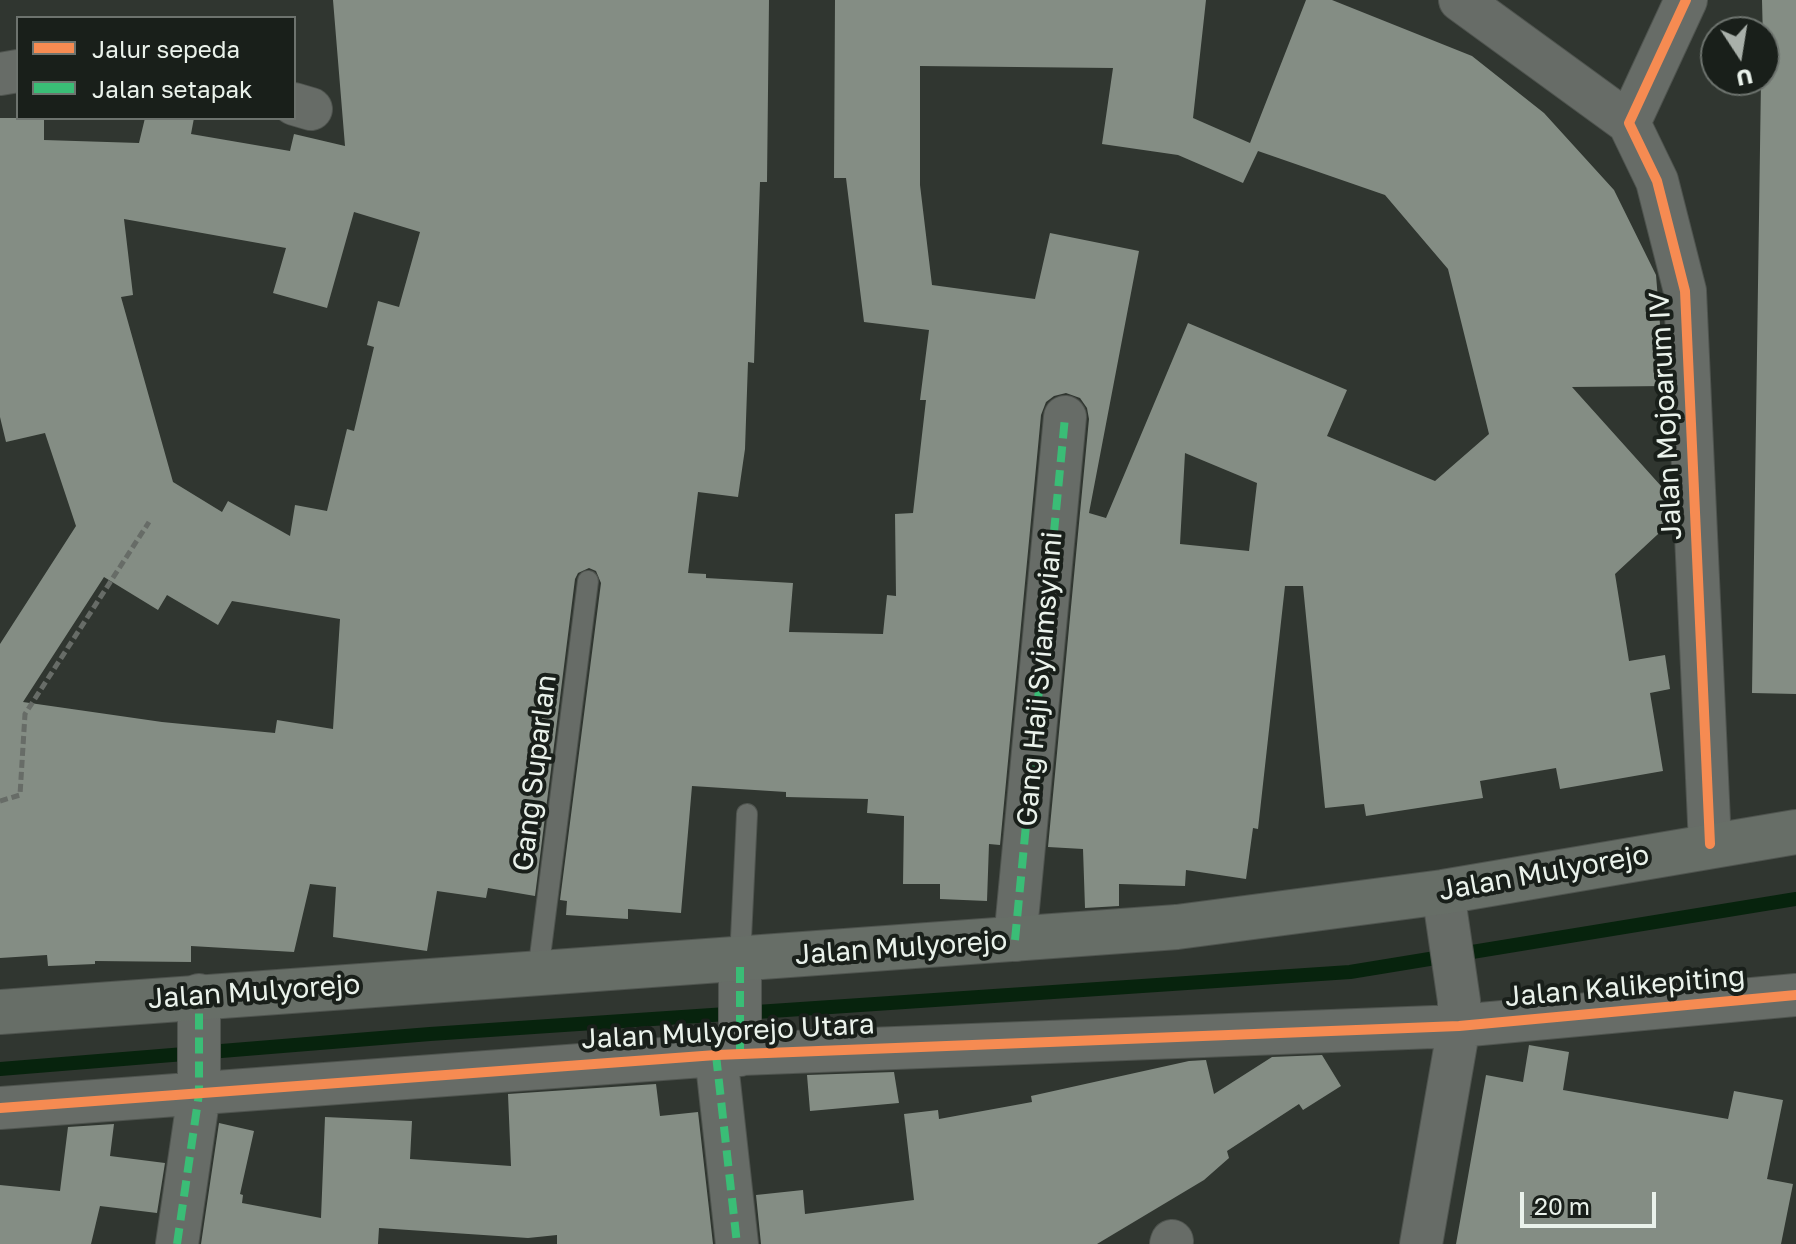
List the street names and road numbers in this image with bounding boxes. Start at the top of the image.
street label: Jalan Mojoarum IV [1643,291,1689,541]
street label: Gang Haji Syiamsyiani [1010,530,1070,828]
street label: Gang Suparlan [506,673,564,873]
street label: Jalan Mulyorejo [1436,838,1652,908]
street label: Jalan Mulyorejo [794,924,1008,972]
street label: Jalan Kalikepiting [1503,960,1747,1014]
street label: Jalan Mulyorejo [147,968,361,1016]
street label: Jalan Mulyorejo Utara [580,1008,876,1056]

